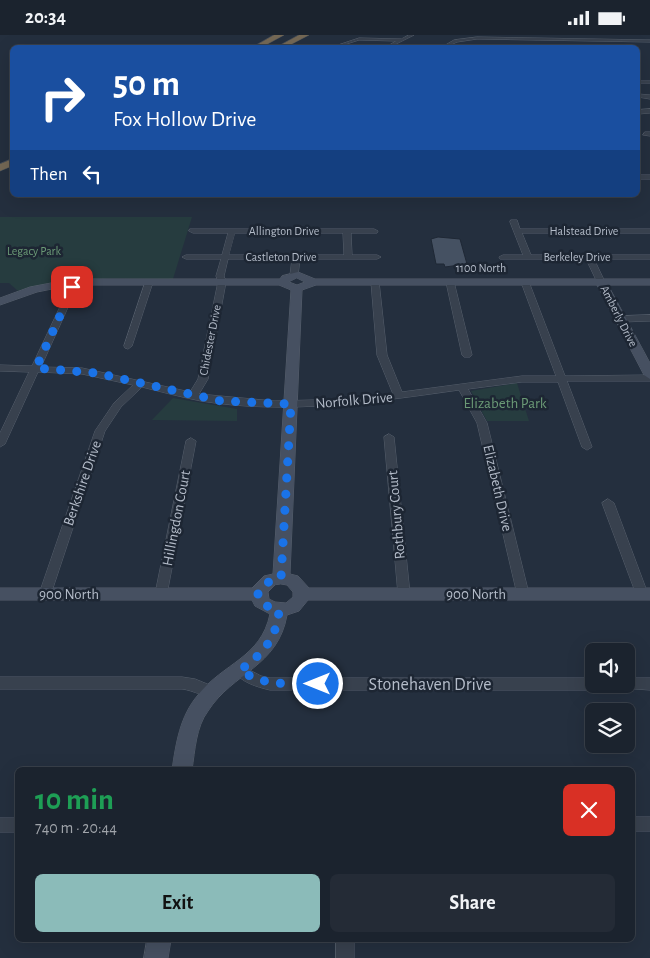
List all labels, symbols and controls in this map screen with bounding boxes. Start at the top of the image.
text: 20:34 [25,8,66,27]
icon: right [30,65,95,130]
text: 50 m [113,67,180,102]
text: Fox Hollow Drive [113,108,256,130]
icon: left [78,160,106,188]
text: Then [30,165,68,184]
street label: Allington Drive [249,225,319,237]
street label: Halstead Drive [550,225,618,237]
park label: Legacy Park [7,245,61,258]
street label: Castleton Drive [245,251,317,263]
street label: Berkeley Drive [543,251,611,264]
street label: 1100 North [456,262,506,274]
pin [51,266,93,308]
icon: arrive [58,273,86,301]
street label: Amberly Drive [598,283,640,349]
street label: Chidester Drive [197,304,223,376]
street label: Norfolk Drive [315,390,394,411]
park label: Elizabeth Park [463,396,547,411]
street label: Berkshire Drive [61,439,104,528]
street label: Elizabeth Drive [480,443,515,533]
street label: Hillingdon Court [160,469,193,567]
street label: Rothbury Court [385,470,408,560]
street label: 900 North [39,587,99,602]
street label: 900 North [446,587,506,602]
map controls [585,643,635,753]
button: sound [585,643,635,693]
position arrow [291,657,343,709]
street label: Stonehaven Drive [368,676,492,694]
button: layers [585,703,635,753]
button: close [563,784,615,836]
text: 10 min [35,785,114,815]
text: 740 m · 20:44 [35,820,117,836]
button: Exit [35,874,320,932]
button: Share [330,874,615,932]

